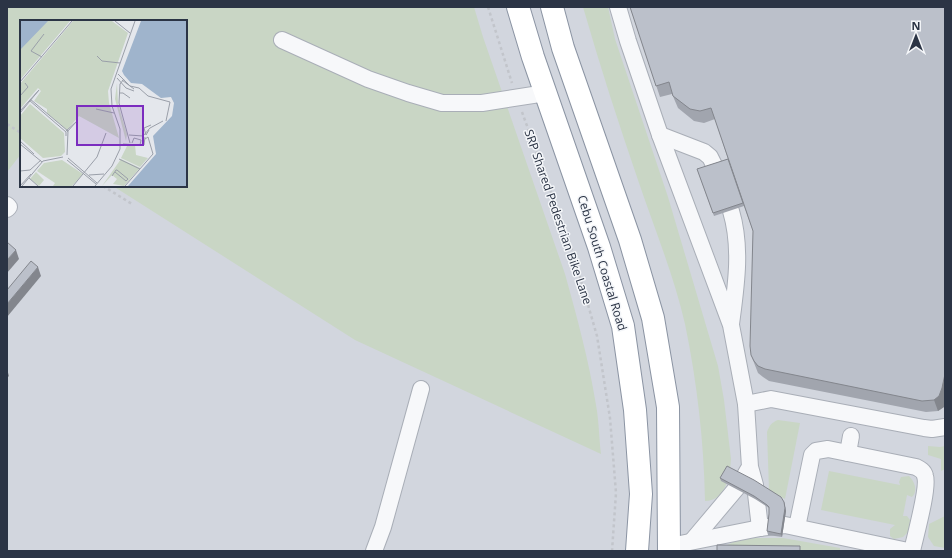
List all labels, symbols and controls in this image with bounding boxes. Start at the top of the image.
north arrow [896,16,936,56]
text: N [912,18,920,33]
inset map [20,20,187,187]
street label: SRP Shared Pedestrian Bike Lane [520,127,597,307]
street label: Cebu South Coastal Road [574,193,631,333]

